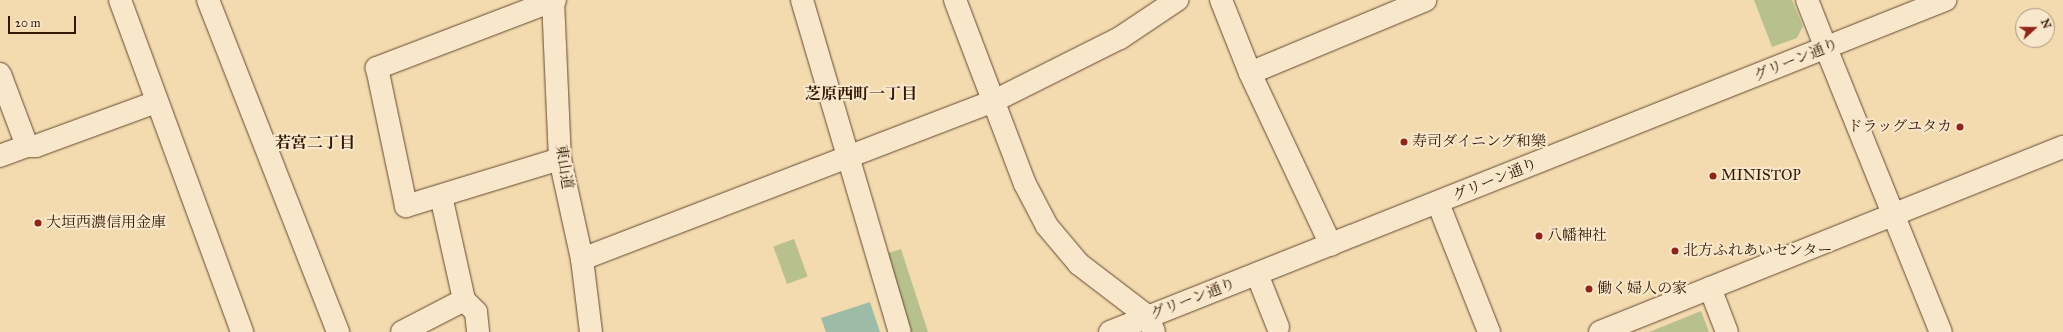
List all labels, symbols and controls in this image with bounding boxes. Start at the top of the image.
scale bar [10,8,78,34]
north arrow [2015,8,2055,48]
text: 20 m [15,16,41,30]
text: N [2038,17,2053,31]
street label: グリーン通り [1751,35,1841,85]
district label: 芝原西町一丁目 [805,84,917,104]
place label: ドラッグユタカ [1847,118,1952,136]
marker: ドラッグユタカ [1955,122,1965,132]
district label: 若宮二丁目 [275,133,355,153]
place label: 寿司ダイニング和樂 [1412,133,1547,151]
marker: 寿司ダイニング和樂 [1399,137,1409,147]
street label: 東山道 [552,143,576,191]
street label: グリーン通り [1450,155,1540,205]
place label: MINISTOP [1721,167,1801,185]
marker: MINISTOP [1708,171,1718,181]
place label: 大垣西濃信用金庫 [46,214,166,232]
marker: 大垣西濃信用金庫 [33,218,43,228]
place label: 八幡神社 [1547,227,1607,245]
marker: 八幡神社 [1534,231,1544,241]
place label: 北方ふれあいセンター [1683,242,1833,260]
marker: 北方ふれあいセンター [1670,246,1680,256]
street label: グリーン通り [1148,274,1238,324]
place label: 働く婦人の家 [1597,280,1687,298]
marker: 働く婦人の家 [1584,284,1594,294]

